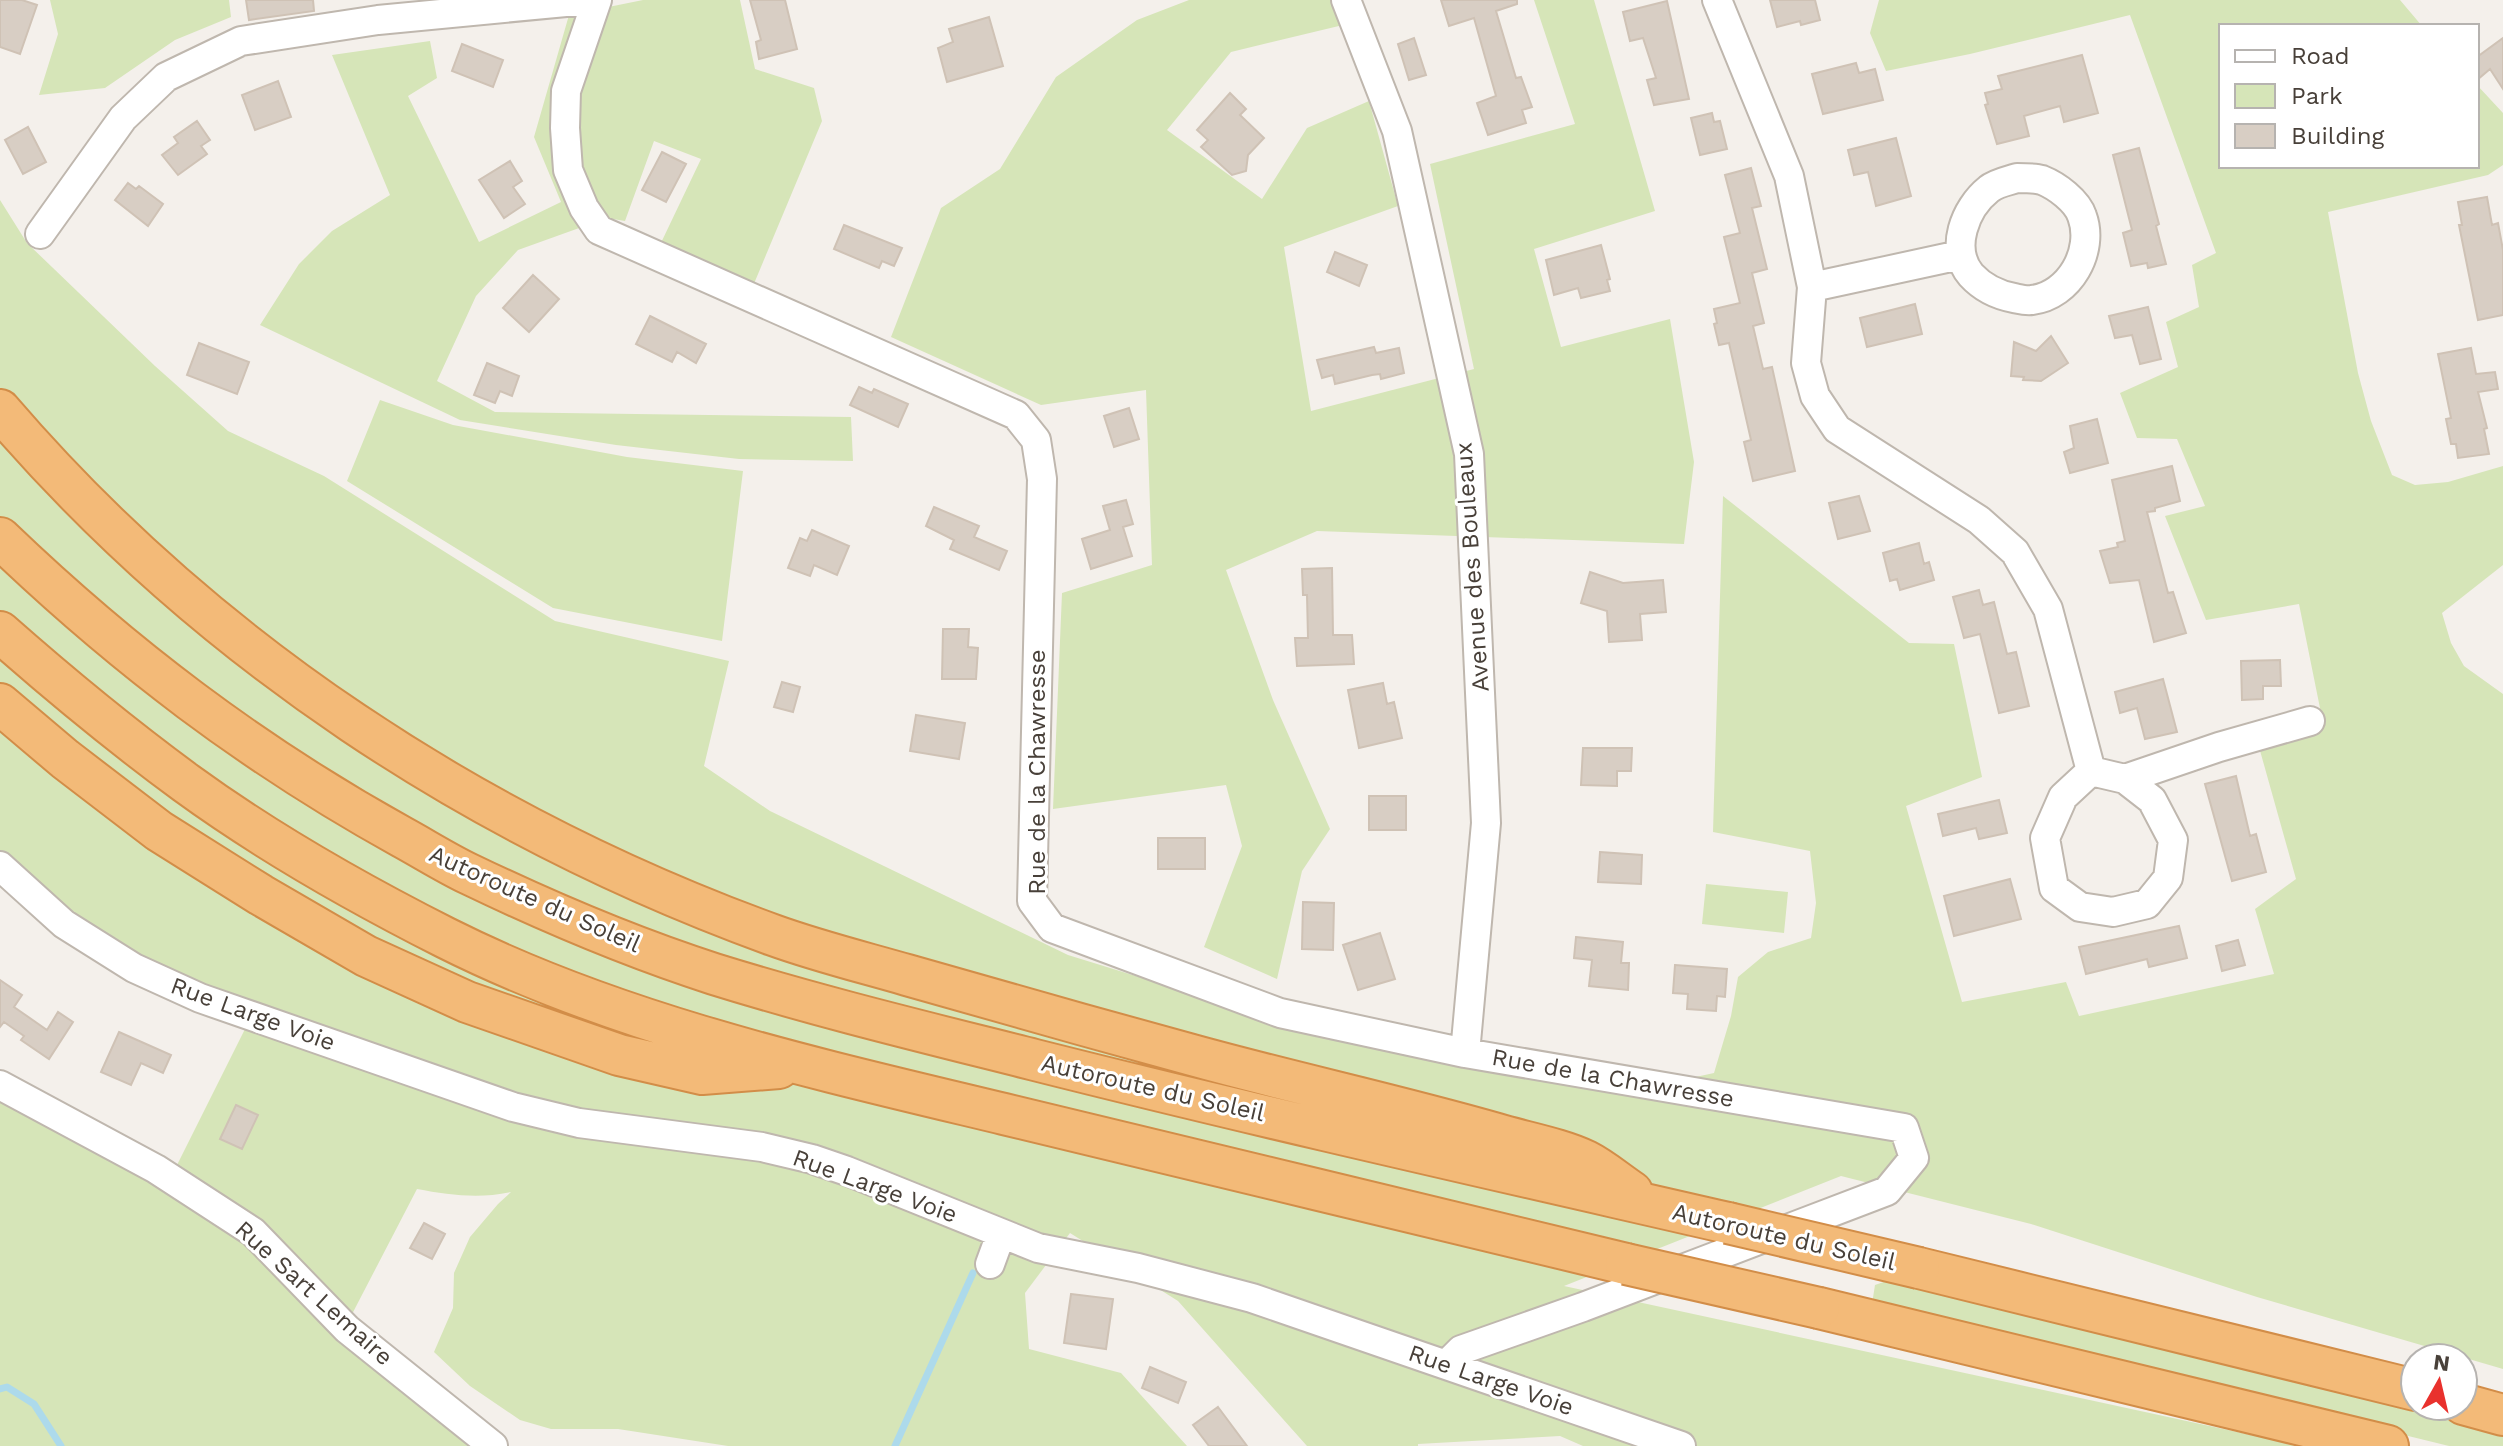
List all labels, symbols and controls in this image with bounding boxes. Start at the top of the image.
legend [2219,24,2479,168]
text: Road [2291,42,2350,70]
text: Park [2291,82,2343,110]
text: Building [2291,122,2384,150]
street label: Avenue des Bouleaux [1449,441,1495,693]
street label: Rue de la Chawresse [1023,649,1051,895]
street label: Autoroute du Soleil [425,840,646,958]
street label: Rue Large Voie [167,971,339,1057]
street label: Rue de la Chawresse [1490,1043,1736,1113]
street label: Autoroute du Soleil [1039,1049,1268,1127]
street label: Rue Large Voie [789,1143,961,1229]
street label: Autoroute du Soleil [1670,1198,1899,1276]
street label: Rue Sart Lemaire [229,1215,399,1371]
street label: Rue Large Voie [1405,1339,1577,1421]
north arrow [2399,1342,2479,1422]
text: N [2432,1349,2452,1376]

